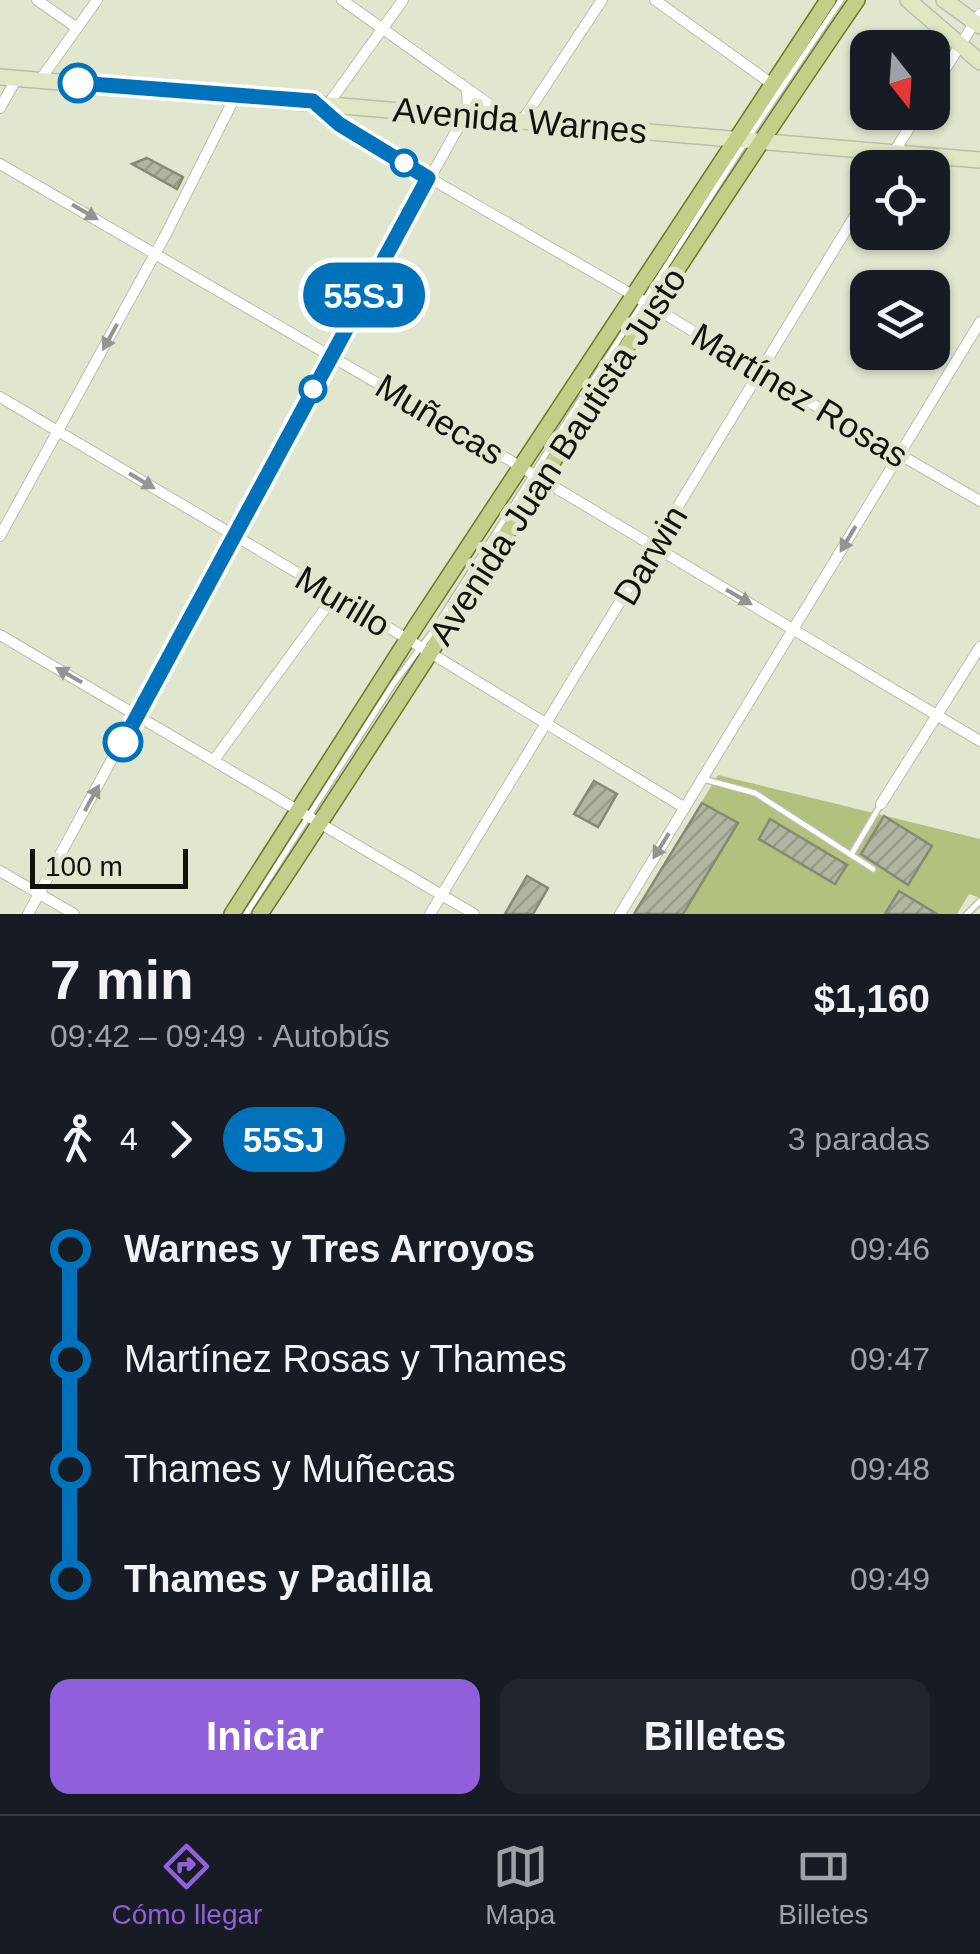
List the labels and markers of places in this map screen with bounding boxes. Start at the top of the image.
unlabelled marker [59,64,97,102]
unlabelled marker [391,150,417,176]
unlabelled marker [300,376,326,402]
unlabelled marker [104,723,142,761]

